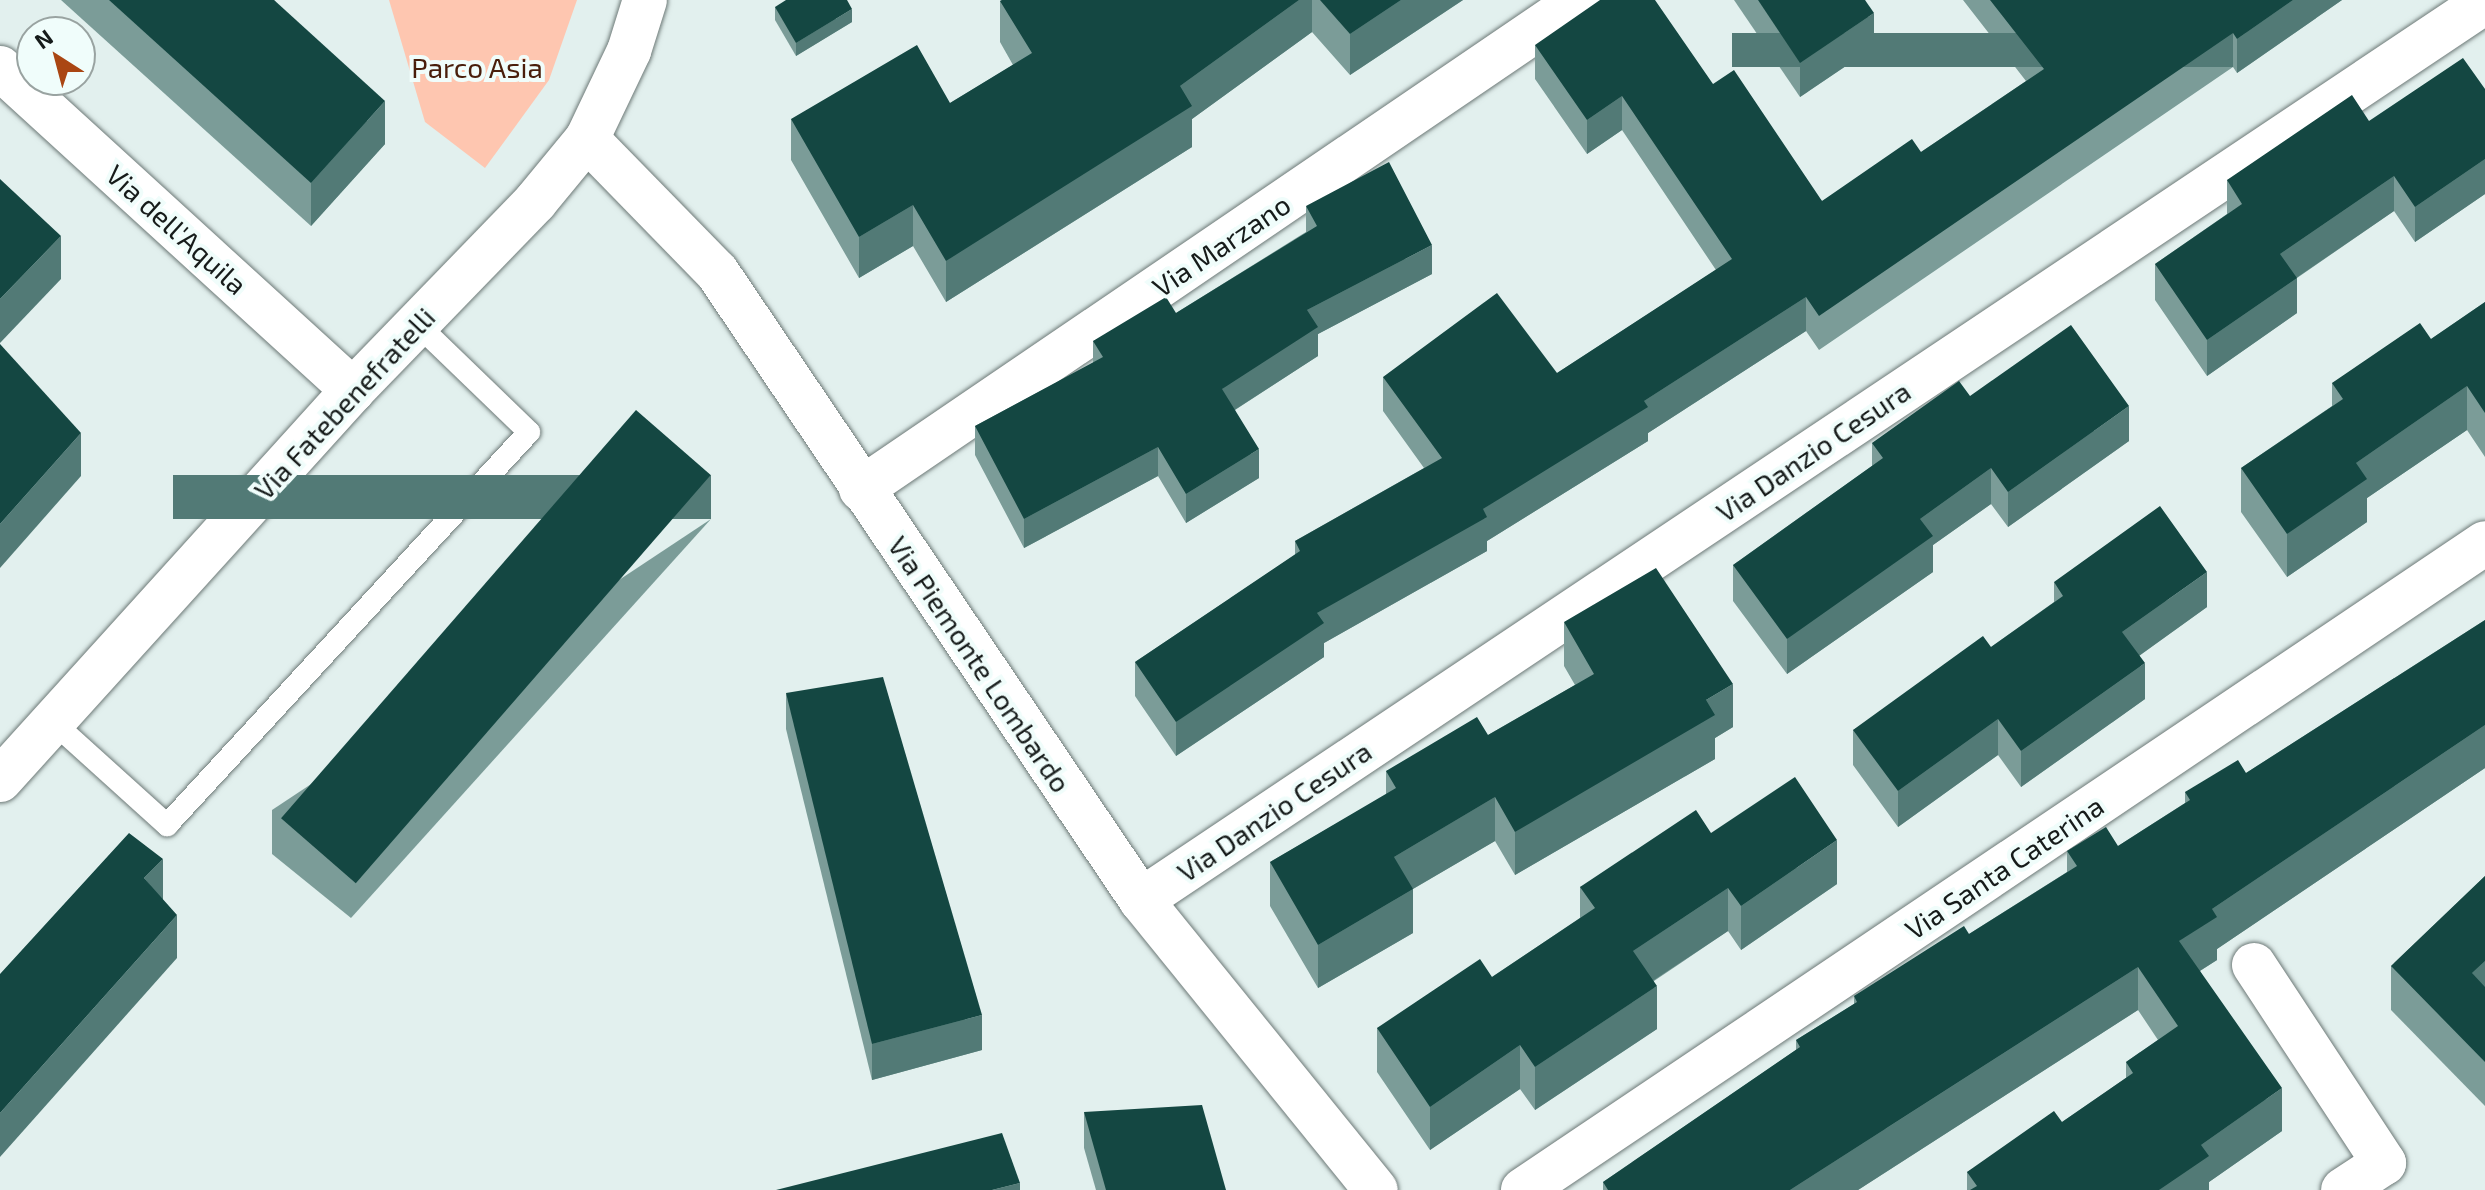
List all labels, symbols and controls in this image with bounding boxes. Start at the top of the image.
north arrow [16,16,96,96]
text: N [29,23,57,53]
park label: Parco Asia [411,50,543,84]
street label: Via dell'Aquila [100,157,254,301]
street label: Via Marzano [1146,187,1296,303]
street label: Via Fatebenefratelli [246,300,442,506]
street label: Via Danzio Cesura [1710,374,1916,528]
street label: Via Piemonte Lombardo [882,530,1078,798]
street label: Via Danzio Cesura [1171,734,1377,888]
street label: Via Santa Caterina [1898,788,2110,946]

